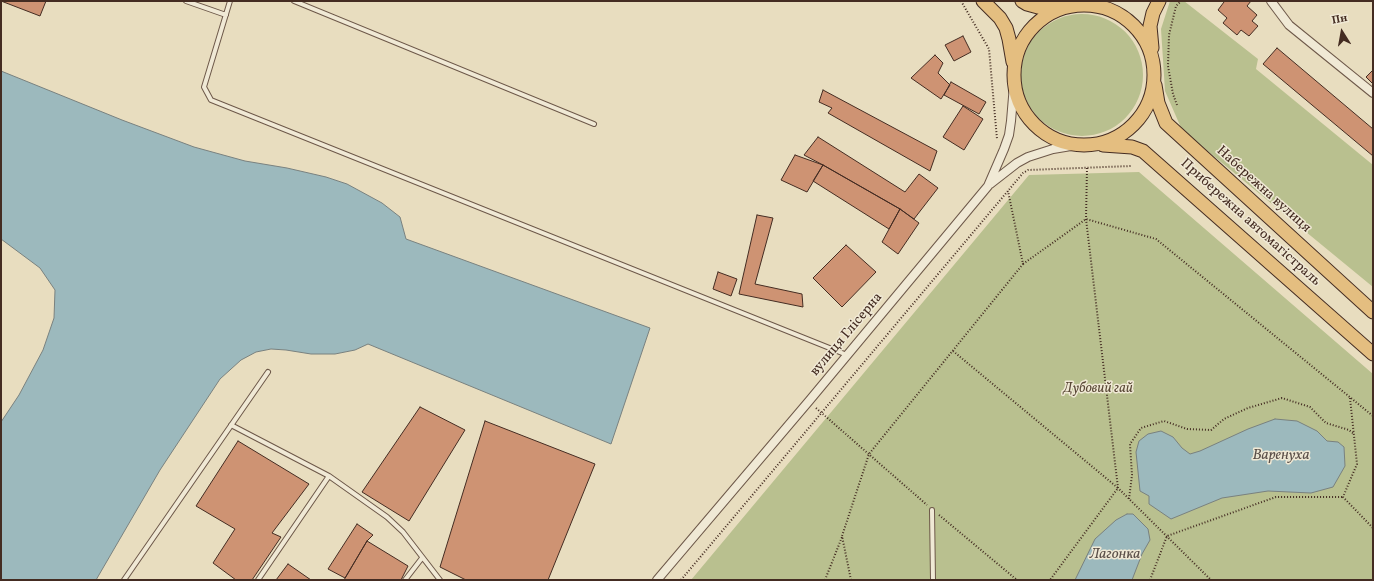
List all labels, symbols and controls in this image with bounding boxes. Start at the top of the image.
text: Пн [1331,11,1349,29]
north arrow [1322,12,1362,52]
street label: Набережна вулиця [1212,143,1314,237]
street label: Прибережна автомагістраль [1176,156,1324,290]
street label: вулиця Глісерна [807,290,887,380]
park label: Дубовий гай [1063,381,1133,397]
water label: Варенуха [1252,447,1310,465]
water label: Лагонка [1090,546,1140,564]

